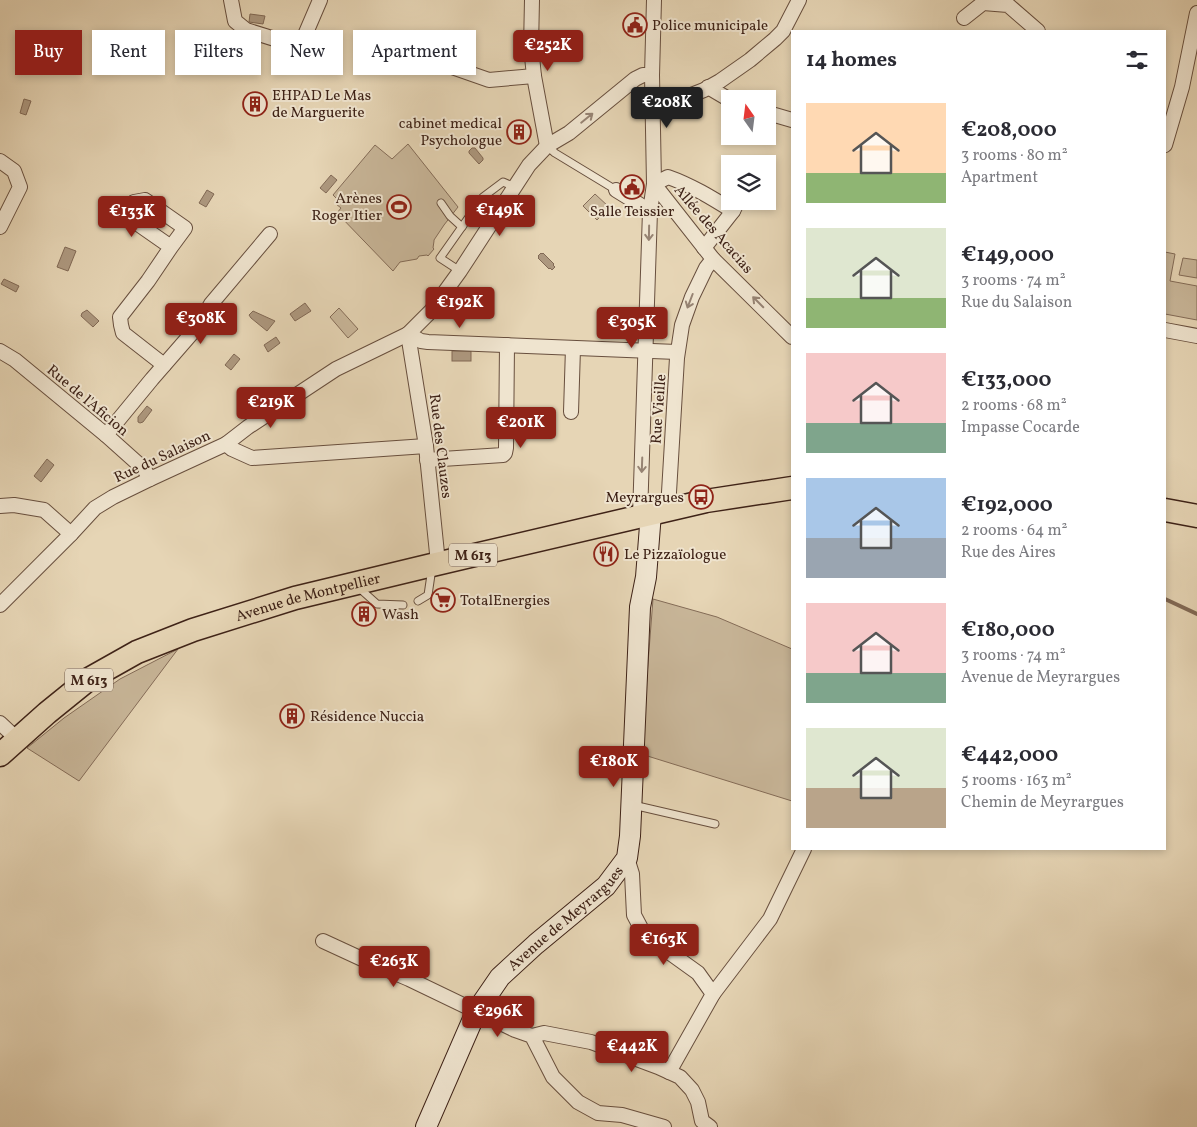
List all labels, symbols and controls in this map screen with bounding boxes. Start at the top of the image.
public building icon: Police municipale [622,12,648,38]
place label: Police municipale [652,16,768,37]
chip: Buy [15,30,82,75]
chip: Rent [92,30,165,75]
chip: Filters [175,30,261,75]
chip: New [271,30,343,75]
chip: Apartment [353,30,476,75]
pin: €252K [513,30,583,72]
text: €252K [524,35,572,57]
text: 14 homes [806,46,897,75]
icon: filters [1123,46,1151,74]
place label: EHPAD Le Mas de Marguerite [272,86,371,124]
pin: €208K [632,86,702,129]
north arrow [721,90,776,145]
map controls [721,90,776,210]
building icon: EHPAD Le Mas de Marguerite [242,91,268,117]
text: €208K [642,92,692,114]
one-way arrow [580,113,593,124]
place label: cabinet medical Psychologue [399,114,502,152]
text: €208,000 [961,116,1057,145]
building icon: cabinet medical Psychologue [506,119,532,145]
icon: home [846,123,906,183]
text: 3 rooms · 80 m² [961,145,1068,167]
button: layers [721,155,776,210]
text: Apartment [961,167,1038,189]
public building icon: Salle Teissier [619,174,645,200]
street label: Allée des Acacias [668,181,757,279]
place label: Arènes Roger Itier [312,189,382,227]
sports icon: Arènes Roger Itier [386,194,412,220]
pin: €149K [465,194,535,237]
pin: €133K [97,196,167,238]
text: €149K [476,200,524,222]
text: €133K [109,201,155,223]
place label: Salle Teissier [590,202,674,223]
one-way arrow [645,225,654,241]
text: €149,000 [961,241,1054,270]
icon: home [846,248,906,308]
text: 3 rooms · 74 m² [961,270,1066,292]
pin: €192K [425,286,495,329]
text: €192K [437,292,483,314]
text: Rue du Salaison [961,292,1072,314]
one-way arrow [685,294,694,309]
one-way arrow [752,297,764,309]
pin: €308K [166,302,236,345]
pin: €305K [597,306,667,349]
text: €308K [176,308,226,330]
text: €305K [608,312,656,334]
street label: Rue de l'Aficion [41,360,133,442]
text: €133,000 [961,366,1052,395]
street label: Rue Vieille [647,373,672,445]
icon: home [846,373,906,433]
pin: €219K [236,386,306,429]
text: €219K [248,392,294,414]
street label: Rue des Clauzes [423,393,456,500]
text: 2 rooms · 68 m² [961,395,1067,417]
pin: €201K [486,406,556,449]
text: €201K [497,412,545,434]
text: Impasse Cocarde [961,417,1080,439]
street label: Rue du Salaison [111,426,214,489]
one-way arrow [638,457,647,473]
bus stop icon: Meyrargues [688,484,714,510]
place label: Meyrargues [606,488,684,509]
text: €192,000 [961,491,1053,520]
icon: home [846,498,906,558]
text: 2 rooms · 64 m² [961,520,1068,542]
restaurant icon: Le Pizzaïologue [593,541,619,567]
text: Rue des Aires [961,542,1056,564]
road number: M 613 [449,544,497,566]
place label: Le Pizzaïologue [624,545,726,566]
street label: Avenue de Montpellier [233,569,383,628]
supermarket icon: TotalEnergies [430,587,456,613]
place label: TotalEnergies [460,591,550,612]
building icon: Wash [351,601,377,627]
place label: Wash [382,605,419,626]
text: €180,000 [961,616,1055,645]
icon: home [846,623,906,683]
text: 3 rooms · 74 m² [961,645,1066,667]
text: Avenue de Meyrargues [961,667,1120,689]
road number: M 613 [65,668,113,692]
building icon: Résidence Nuccia [279,703,305,729]
place label: Résidence Nuccia [310,707,424,728]
text: €442,000 [961,741,1058,770]
pin: €180K [579,746,649,788]
icon: home [846,748,906,808]
text: €180K [590,751,638,773]
text: 5 rooms · 163 m² [961,770,1072,792]
text: Chemin de Meyrargues [961,792,1124,814]
street label: Avenue de Meyrargues [504,862,629,977]
pin: €163K [629,924,699,966]
text: €163K [641,929,687,951]
pin: €263K [359,946,429,988]
text: €263K [370,951,418,973]
pin: €296K [463,996,533,1038]
text: €296K [473,1001,523,1023]
pin: €442K [597,1030,667,1073]
text: €442K [606,1036,658,1058]

